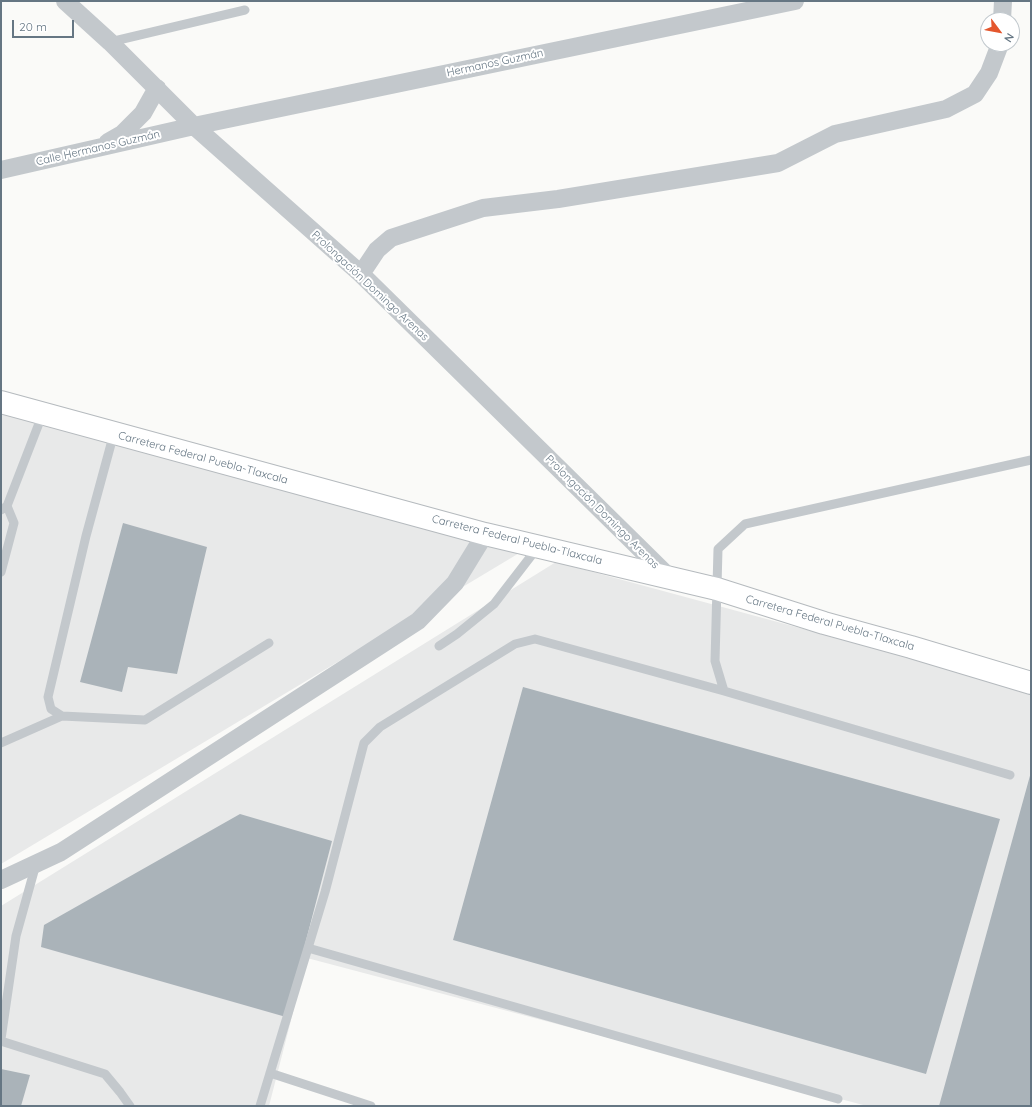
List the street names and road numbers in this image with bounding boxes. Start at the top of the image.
street label: Hermanos Guzmán [445,46,545,80]
street label: Calle Hermanos Guzmán [35,127,161,169]
street label: Prolongación Domingo Arenas [309,228,431,344]
street label: Carretera Federal Puebla-Tlaxcala [117,429,289,487]
street label: Prolongación Domingo Arenas [542,452,662,572]
street label: Carretera Federal Puebla-Tlaxcala [430,512,604,568]
street label: Carretera Federal Puebla-Tlaxcala [744,593,916,653]

